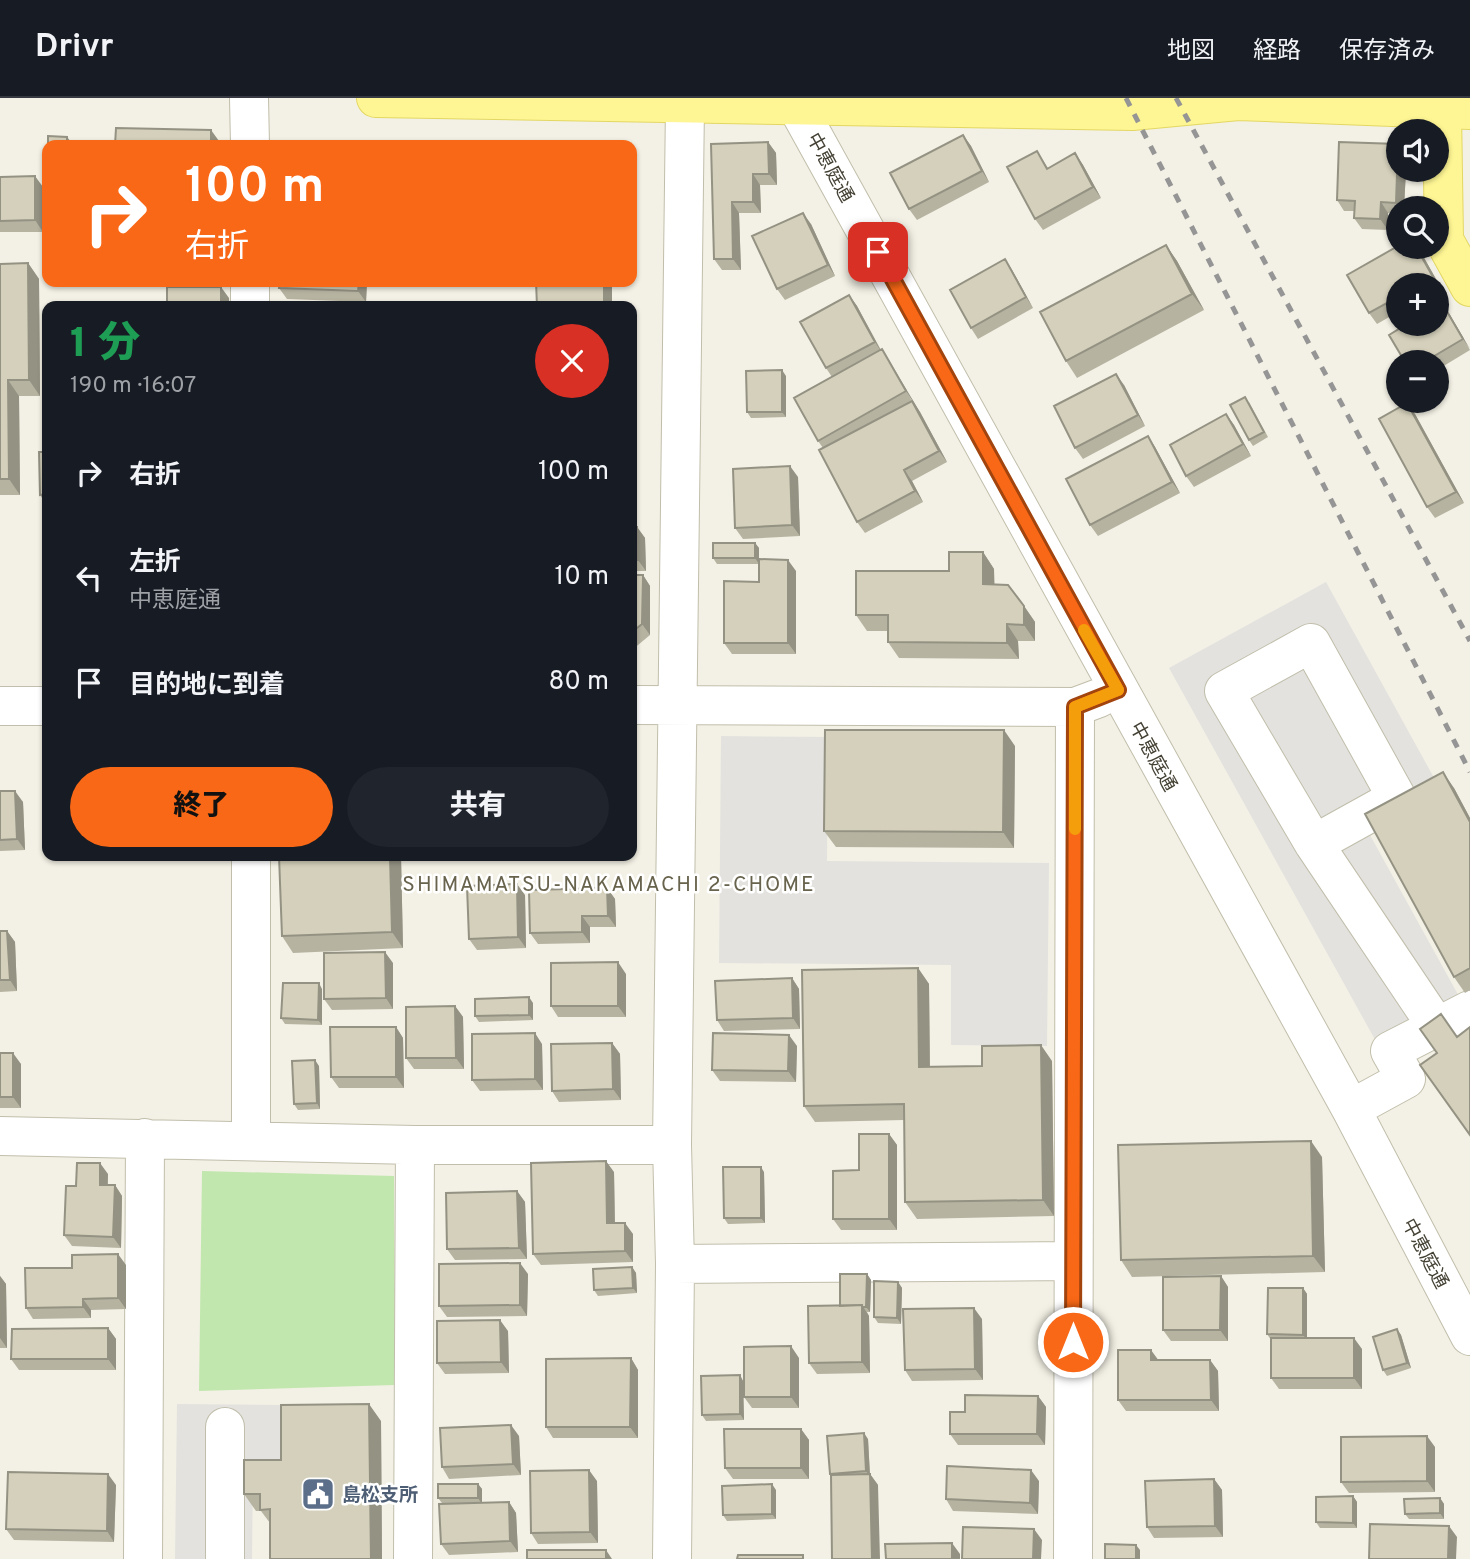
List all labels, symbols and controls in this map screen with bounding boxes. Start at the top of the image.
text: Drivr [35,27,114,69]
text: 地図 [1167,37,1215,67]
text: 経路 [1253,37,1301,67]
text: 保存済み [1339,37,1435,67]
map controls [1386,119,1449,413]
button: sound [1386,119,1449,182]
street label: 中恵庭通 [800,129,858,207]
text: 100 m [185,158,324,220]
icon: right [70,168,161,259]
button: search [1386,196,1449,259]
pin [848,222,908,282]
text: 右折 [185,228,249,268]
icon: arrive [859,233,897,271]
button: + [1386,273,1449,336]
text: 1 分 [70,319,140,372]
button: close [535,324,609,398]
button: − [1386,350,1449,413]
text: 190 m · 16:07 [70,372,196,401]
icon: right [70,454,108,492]
text: 100 m [538,456,609,489]
text: 右折 [129,460,181,493]
text: 左折 [129,547,181,580]
icon: left [70,559,108,597]
text: 10 m [554,561,609,594]
text: 中恵庭通 [129,587,221,616]
icon: arrive [70,664,108,702]
text: 80 m [549,666,609,699]
text: 目的地に到着 [129,670,285,703]
street label: 中恵庭通 [1123,718,1181,796]
button: 終了 [70,767,333,847]
button: 共有 [347,767,609,847]
district label: SHIMAMATSU-NAKAMACHI 2-CHOME [402,872,816,899]
street label: 中恵庭通 [1396,1215,1453,1293]
position arrow [1036,1305,1110,1379]
public building icon: 島松支所 [299,1475,337,1513]
place label: 島松支所 [342,1484,418,1508]

